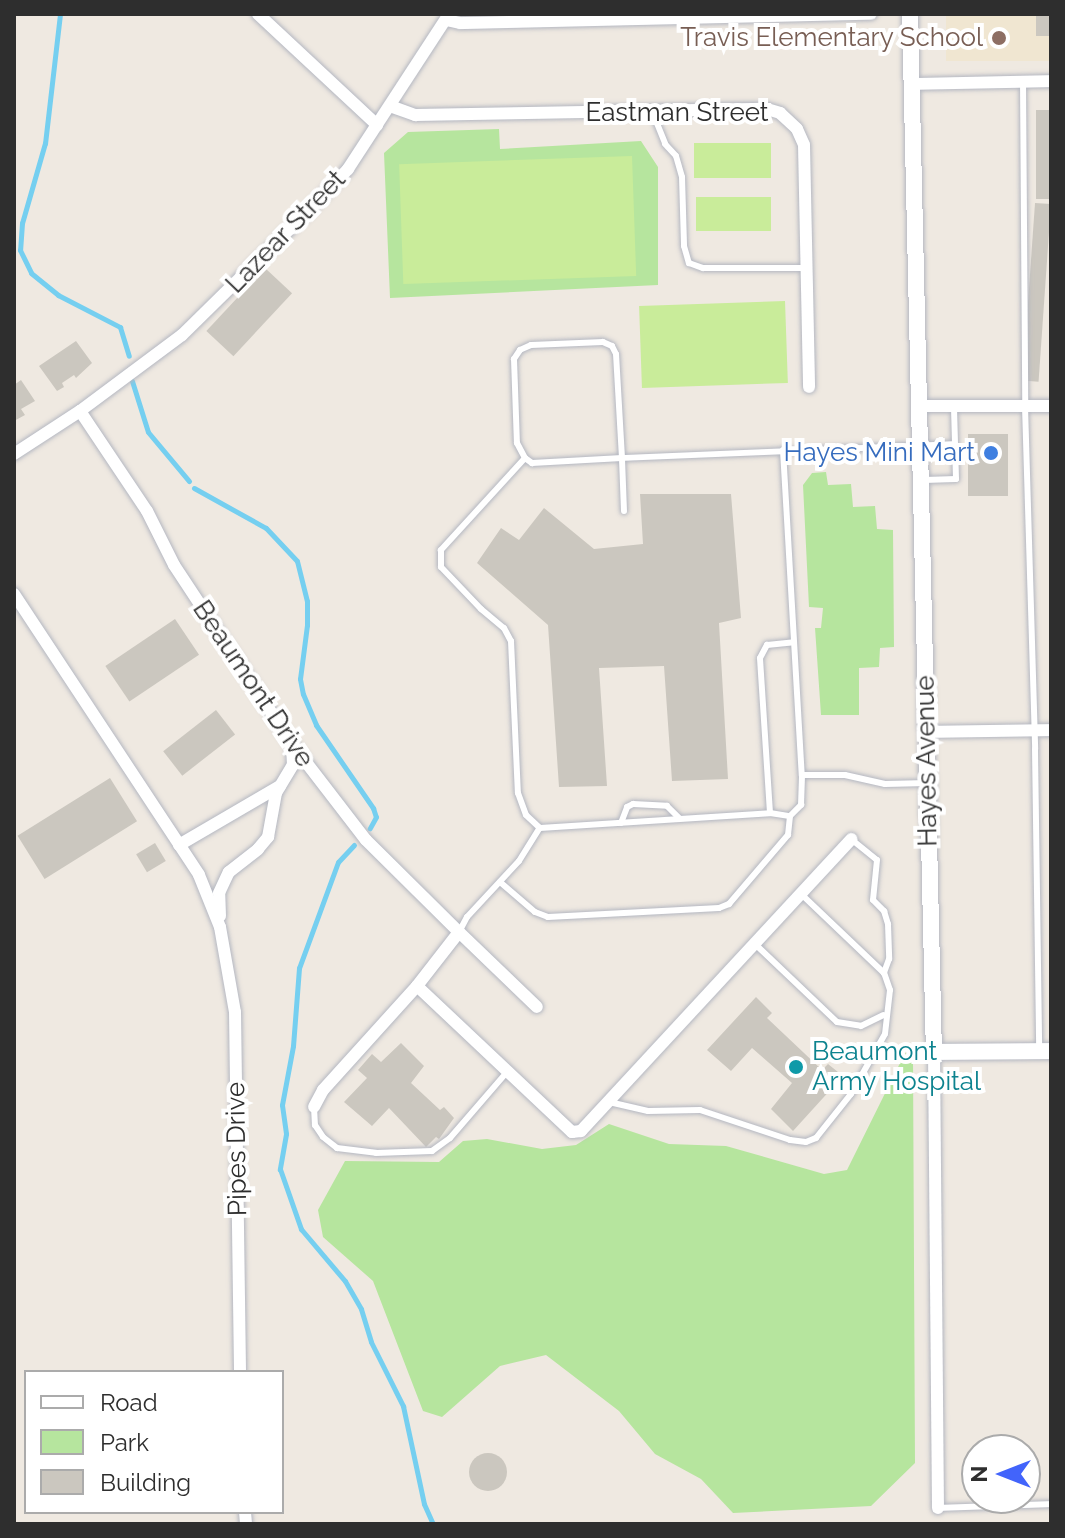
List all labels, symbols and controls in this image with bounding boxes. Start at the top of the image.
place label: Travis Elementary School [680,22,983,54]
marker: Travis Elementary School [990,29,1008,47]
street label: Eastman Street [585,97,769,129]
street label: Lazear Street [220,164,352,300]
place label: Hayes Mini Mart [784,437,975,469]
marker: Hayes Mini Mart [982,444,1000,462]
street label: Beaumont Drive [186,595,320,773]
street label: Hayes Avenue [910,675,944,847]
place label: Beaumont Army Hospital [812,1036,982,1098]
marker: Beaumont Army Hospital [787,1058,805,1076]
street label: Pipes Drive [220,1082,254,1216]
legend [24,1370,284,1514]
text: Road [100,1388,158,1417]
text: Park [100,1428,149,1457]
north arrow [961,1434,1041,1514]
text: N [966,1466,992,1482]
text: Building [100,1468,191,1497]

